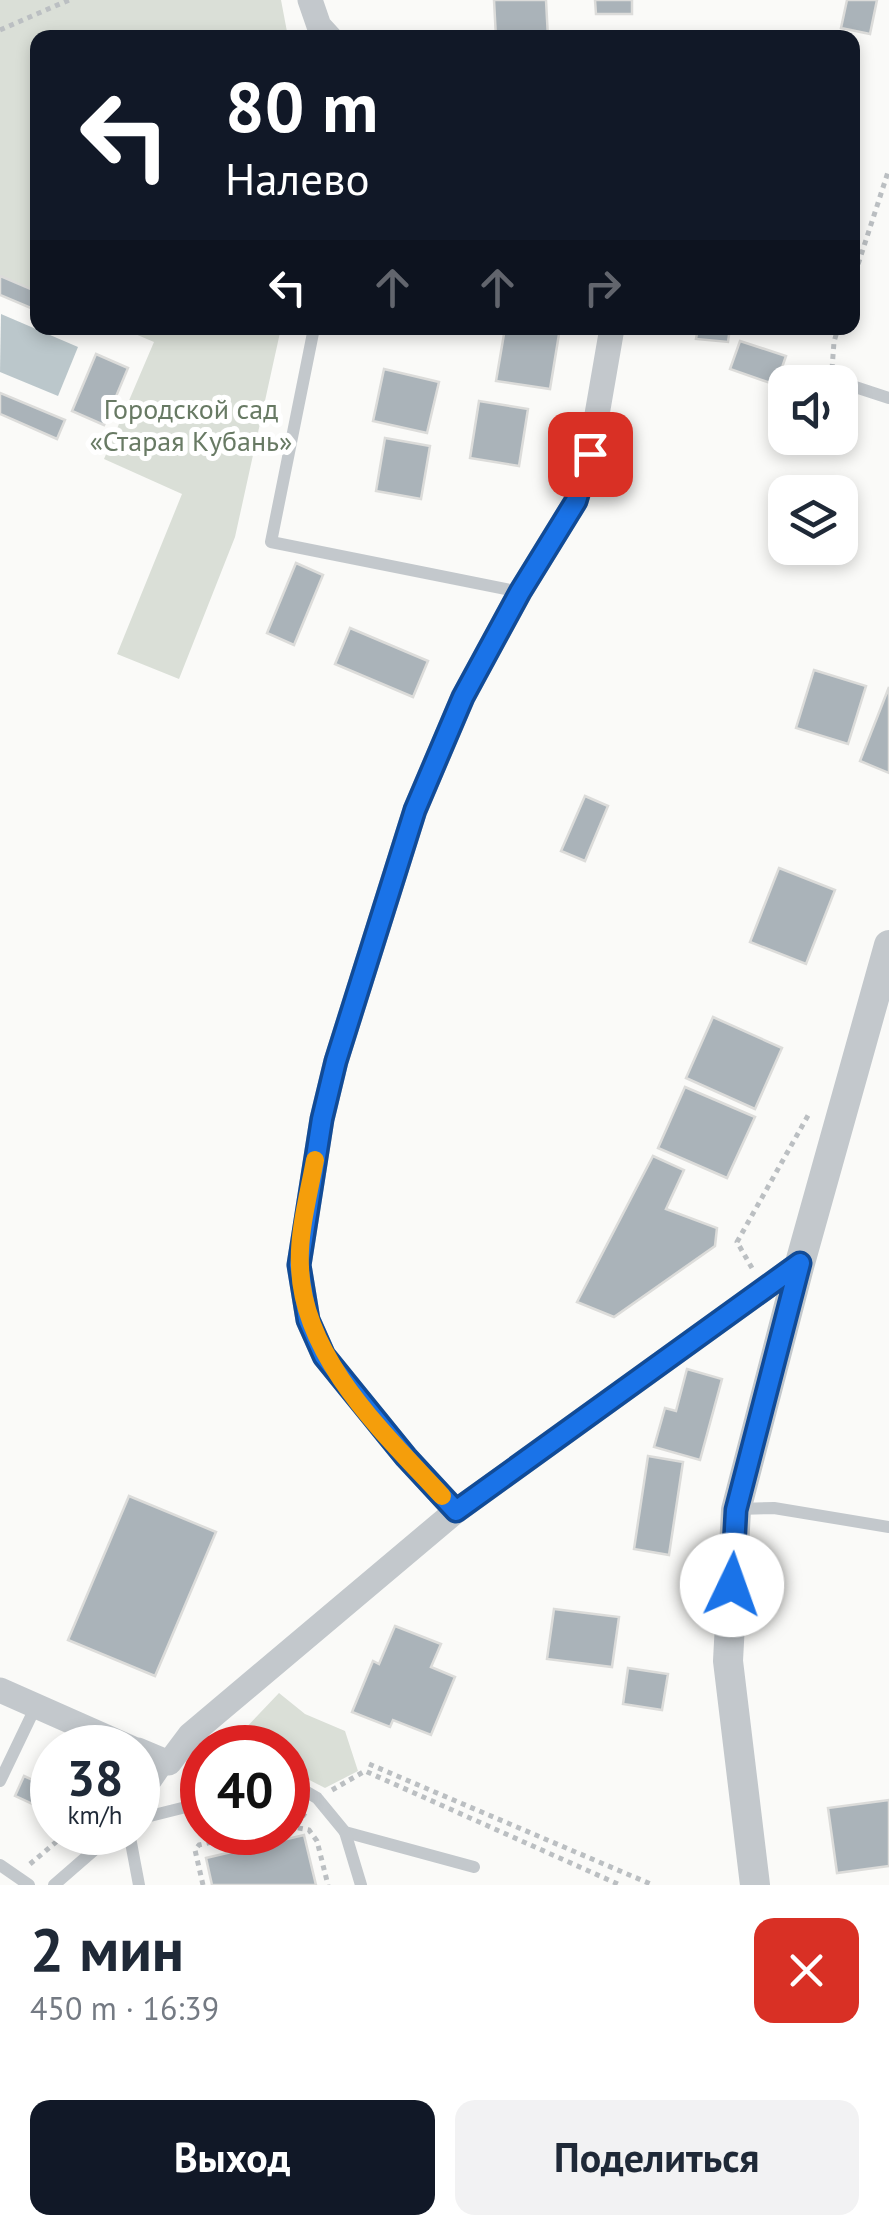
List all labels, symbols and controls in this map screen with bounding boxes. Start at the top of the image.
text: 80 m [225,61,378,151]
icon: left [60,70,190,200]
text: Налево [225,149,370,207]
icon: left [260,260,315,315]
icon: ahead [365,260,420,315]
icon: ahead [470,260,525,315]
icon: right [575,260,630,315]
map controls [768,365,858,565]
button: sound [768,365,858,455]
park label: Городской сад «Старая Кубань» [89,390,293,459]
pin [548,412,633,497]
icon: arrive [563,427,618,482]
button: layers [768,475,858,565]
position arrow [680,1533,784,1637]
speed limit sign: 40 [180,1725,310,1855]
text: 38 [67,1745,123,1810]
text: km/h [68,1799,122,1831]
text: 2 мин [30,1910,184,1988]
button: close [754,1918,859,2023]
text: 450 m · 16:39 [30,1987,219,2029]
button: Выход [30,2100,435,2215]
button: Поделиться [455,2100,859,2215]

